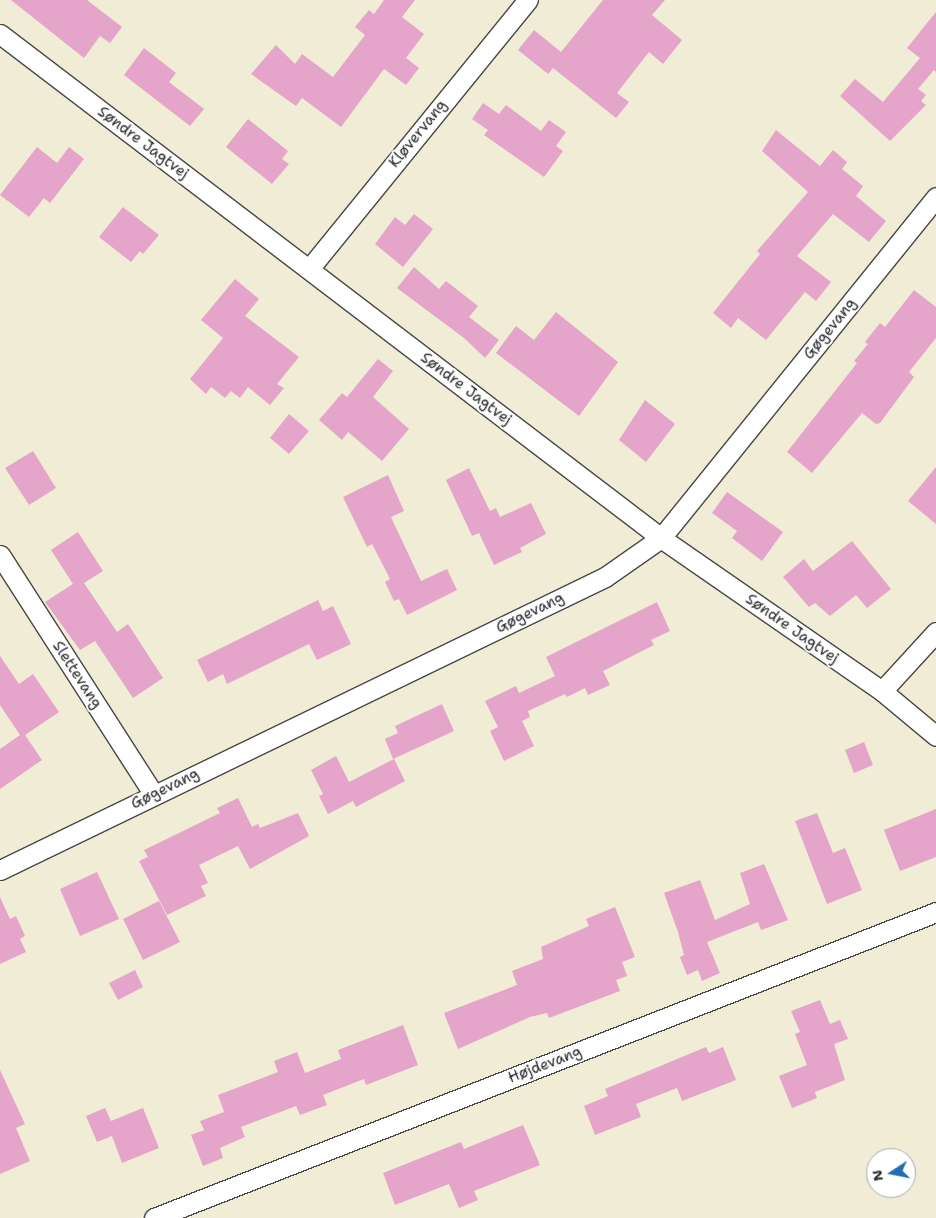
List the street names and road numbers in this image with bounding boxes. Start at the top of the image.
street label: Kløvervang [385,97,451,171]
street label: Søndre Jagtvej [94,103,192,183]
street label: Gøgevang [800,295,860,363]
street label: Søndre Jagtvej [417,349,515,429]
street label: Gøgevang [493,589,567,637]
street label: Søndre Jagtvej [742,590,842,668]
street label: Slettevang [49,638,105,712]
street label: Gøgevang [128,765,202,813]
street label: Højdevang [506,1043,584,1087]

